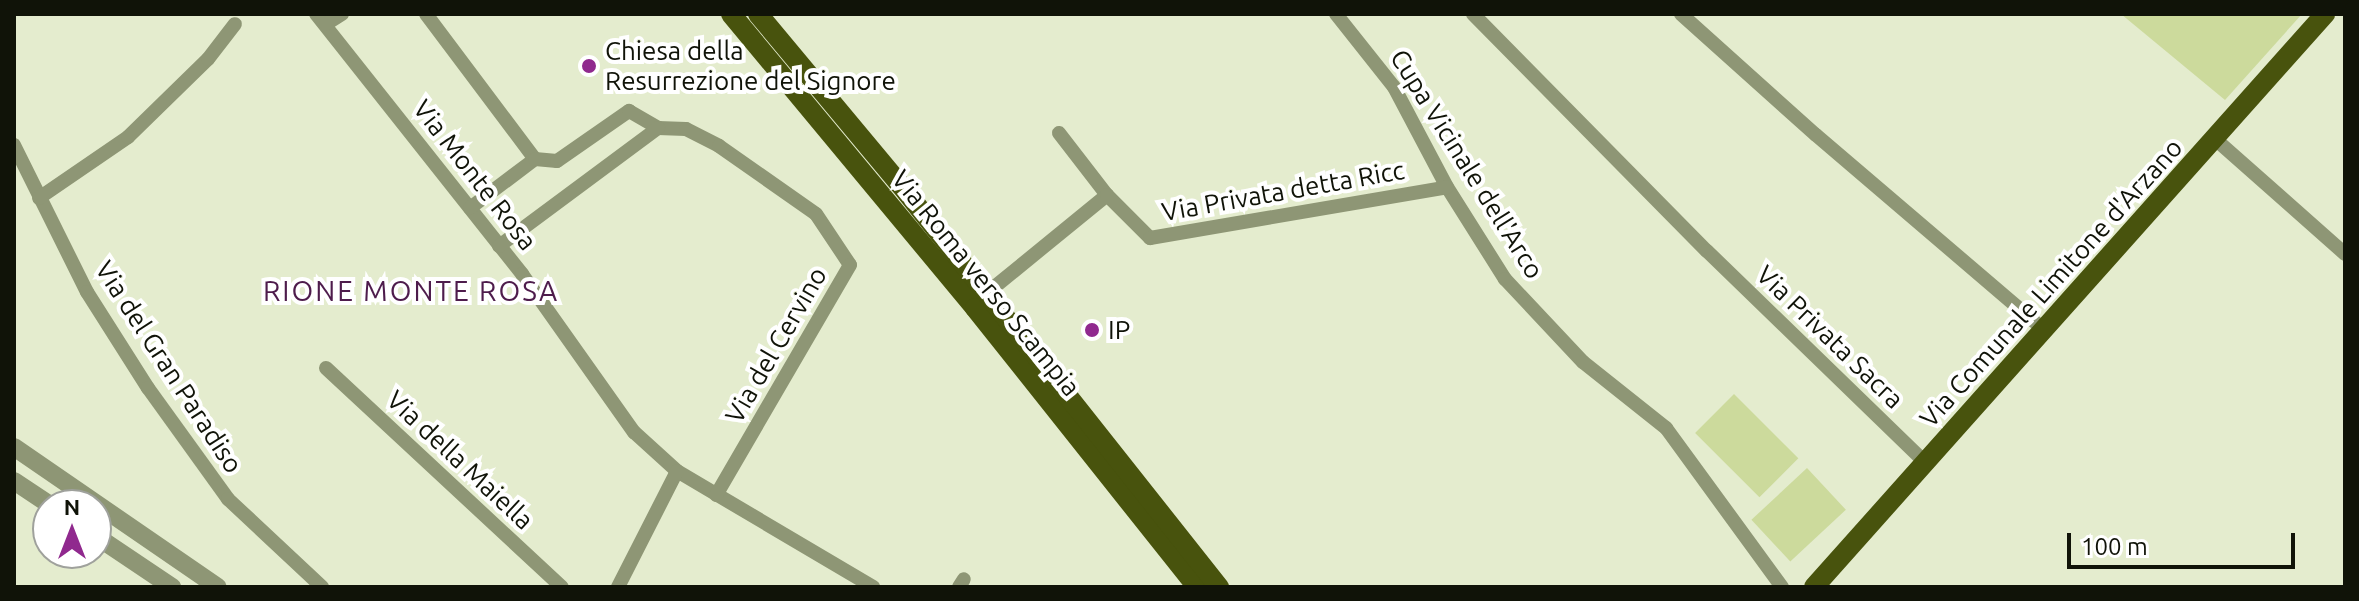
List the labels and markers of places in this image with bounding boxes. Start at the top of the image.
place label: Chiesa della Resurrezione del Signore [605,35,896,96]
marker: Chiesa della Resurrezione del Signore [580,57,598,75]
place label: IP [1108,314,1130,346]
marker: IP [1083,321,1101,339]

